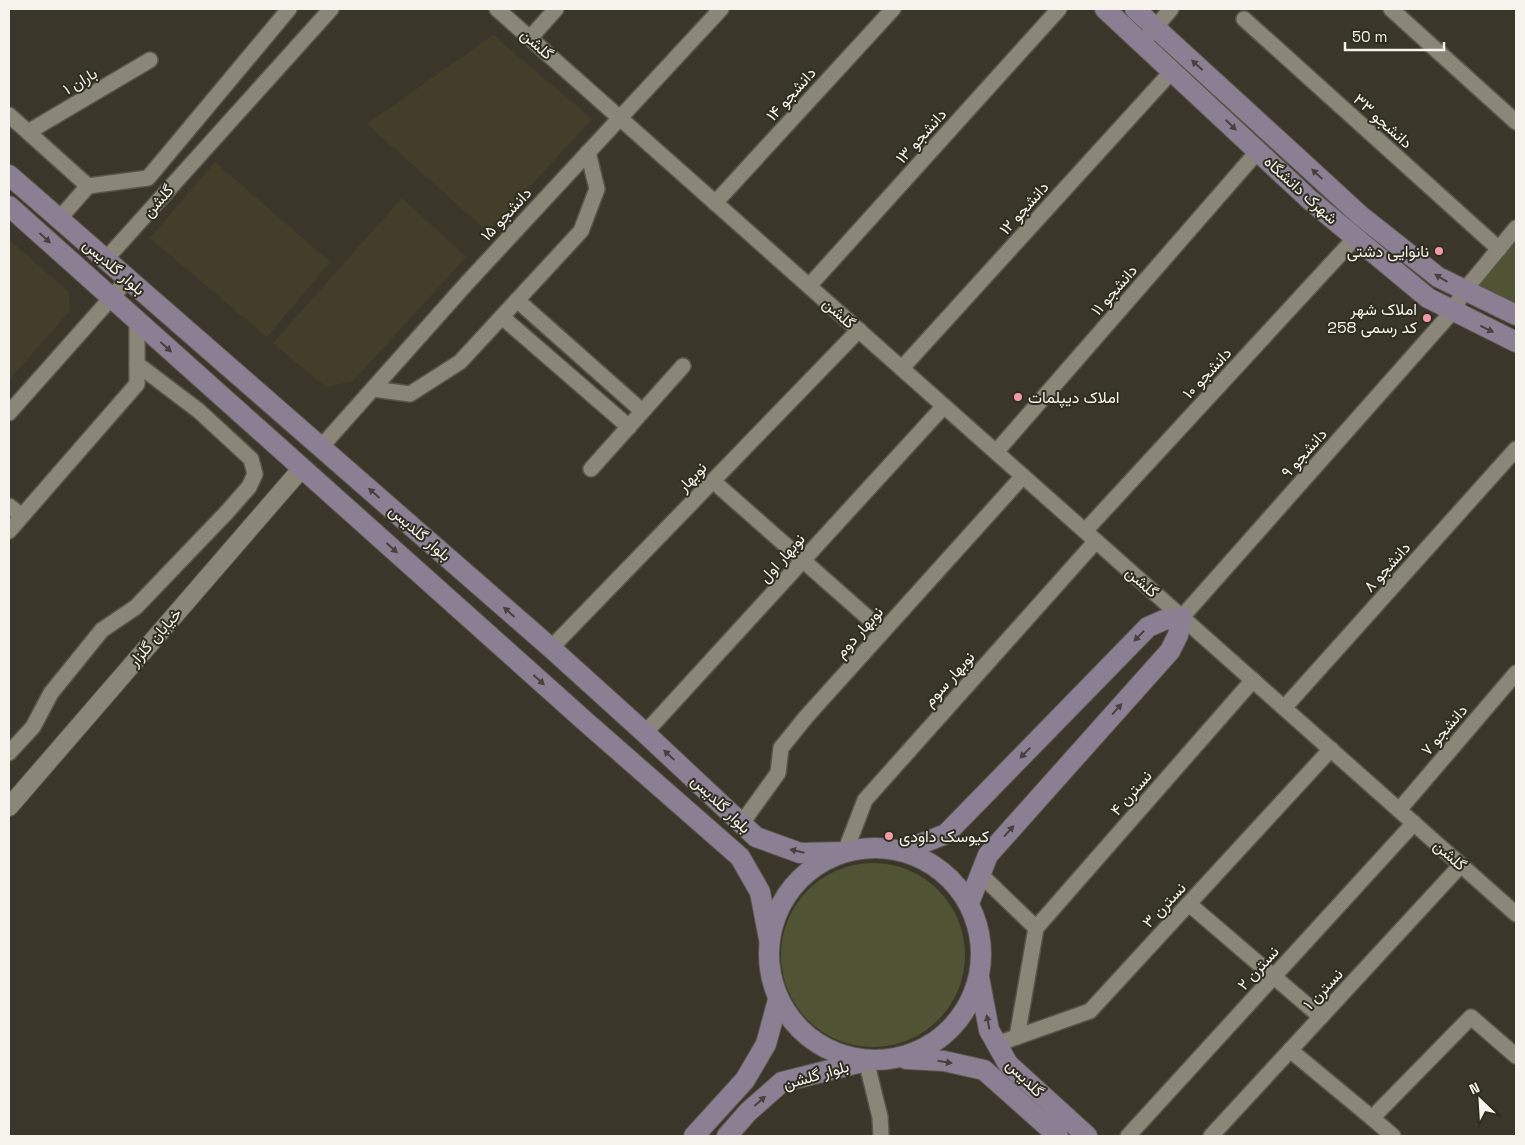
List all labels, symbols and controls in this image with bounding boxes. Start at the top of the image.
scale bar [1345,20,1444,52]
street label: گلشن [516,24,558,64]
text: 50 m [1352,27,1387,46]
one-way arrow [1191,59,1203,71]
street label: باران ۱ [59,63,101,99]
street label: دانشجو ۱۴ [761,63,821,125]
street label: دانشجو ۳۳ [1349,89,1417,153]
street label: دانشجو ۱۳ [891,104,951,168]
one-way arrow [1224,119,1236,131]
street label: شهرک دانشگاه [1260,151,1342,229]
one-way arrow [1311,168,1323,180]
street label: دانشجو ۱۲ [995,177,1053,239]
street label: گلشن [138,180,178,222]
street label: دانشجو ۱۵ [476,183,536,245]
one-way arrow [39,232,51,244]
street label: بلوار گلدیس [79,234,149,300]
place label: نانوایی دشتی [1347,241,1429,262]
marker: نانوایی دشتی [1433,245,1445,257]
street label: دانشجو ۱۱ [1086,260,1142,320]
one-way arrow [1435,274,1448,283]
street label: گلشن [818,293,860,333]
place label: املاک شهر کد رسمی 258 [1327,299,1417,338]
marker: املاک شهر کد رسمی 258 [1421,312,1433,324]
one-way arrow [1480,325,1494,333]
one-way arrow [160,341,173,352]
street label: دانشجو ۱۰ [1178,343,1236,403]
place label: املاک دیپلمات [1028,387,1119,409]
marker: املاک دیپلمات [1012,391,1024,403]
street label: دانشجو ۹ [1276,424,1332,482]
street label: نوبهار [672,457,711,497]
one-way arrow [368,487,380,499]
street label: بلوار گلدیس [385,500,455,566]
street label: نوبهار اول [754,529,810,587]
street label: دانشجو ۸ [1359,537,1415,597]
one-way arrow [385,543,398,554]
street label: گلشن [1121,562,1163,602]
street label: نوبهار دوم [830,602,888,662]
street label: خیابان گلزار [123,603,186,671]
one-way arrow [503,607,515,618]
one-way arrow [1133,630,1145,642]
street label: نوبهار سوم [919,647,979,711]
one-way arrow [532,674,544,686]
street label: دانشجو ۷ [1416,700,1472,760]
one-way arrow [1111,704,1123,716]
one-way arrow [1020,746,1032,758]
one-way arrow [664,749,676,761]
street label: نسترن ۴ [1105,766,1157,820]
street label: بلوار گلدیس [686,770,756,838]
one-way arrow [1003,825,1015,837]
place label: کیوسک داودی [899,826,989,847]
marker: کیوسک داودی [883,830,895,842]
street label: گلشن [1429,835,1471,875]
one-way arrow [789,847,804,855]
street label: نسترن ۳ [1138,878,1190,932]
street label: نسترن ۲ [1233,941,1283,995]
street label: نسترن ۱ [1299,964,1347,1014]
one-way arrow [984,1014,992,1029]
street label: گلدیس [1001,1054,1049,1102]
street label: بلوار گلشن [781,1056,851,1094]
one-way arrow [938,1058,954,1066]
north arrow [1455,1075,1505,1125]
text: N [1466,1078,1483,1098]
one-way arrow [754,1095,766,1107]

